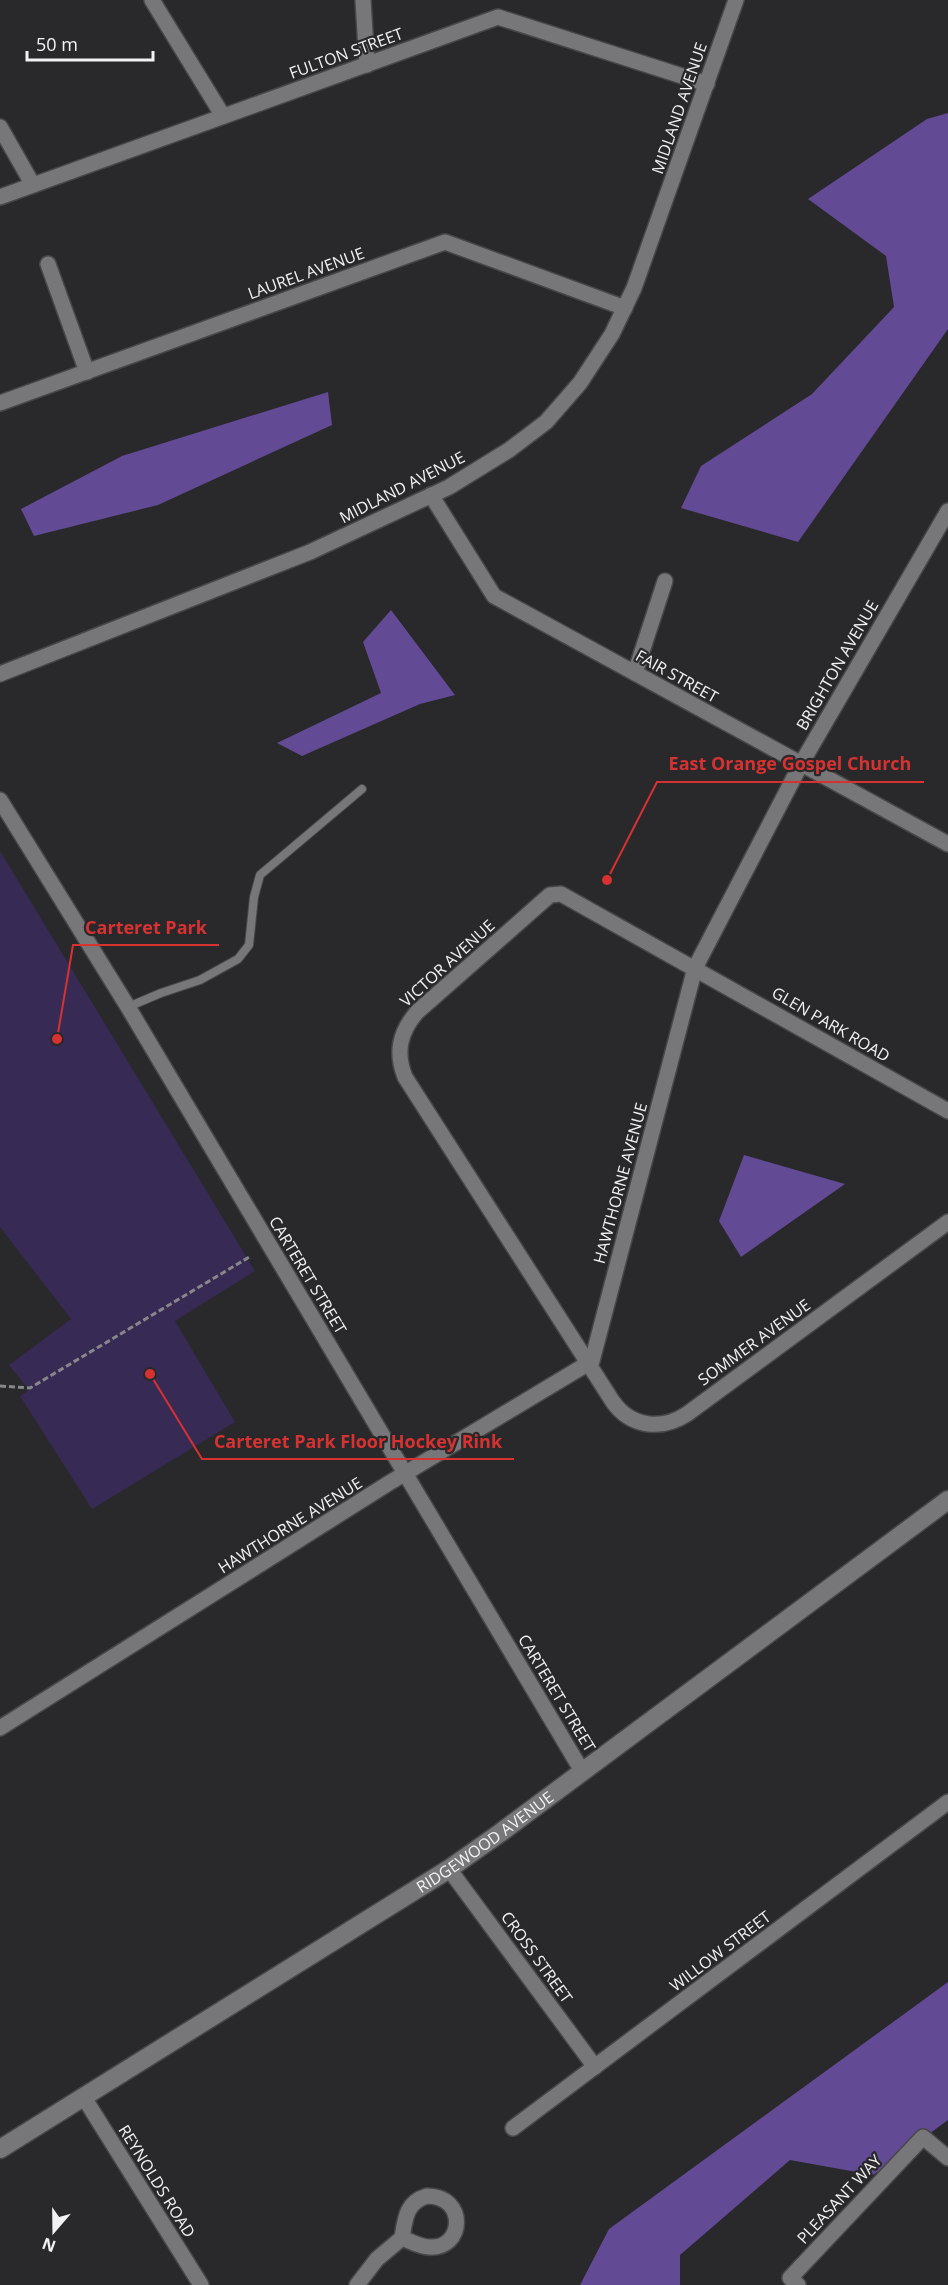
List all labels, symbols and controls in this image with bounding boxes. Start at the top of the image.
street label: FULTON STREET [286,22,406,84]
scale bar [27,24,153,62]
text: 50 m [36,32,78,56]
street label: MIDLAND AVENUE [646,39,712,177]
street label: LAUREL AVENUE [245,242,367,304]
street label: MIDLAND AVENUE [336,446,468,528]
street label: BRIGHTON AVENUE [791,596,883,734]
street label: FAIR STREET [632,644,722,708]
callout: East Orange Gospel Church [657,746,924,782]
text: East Orange Gospel Church [669,751,911,775]
callout: Carteret Park [73,909,219,945]
street label: VICTOR AVENUE [395,914,499,1012]
text: Carteret Park [85,915,208,939]
street label: GLEN PARK ROAD [768,981,894,1067]
street label: HAWTHORNE AVENUE [588,1100,652,1266]
street label: CARTERET STREET [264,1212,352,1338]
street label: SOMMER AVENUE [693,1294,815,1390]
callout: Carteret Park Floor Hockey Rink [202,1423,514,1459]
text: Carteret Park Floor Hockey Rink [214,1429,503,1453]
street label: HAWTHORNE AVENUE [214,1472,366,1578]
street label: CARTERET STREET [513,1630,601,1756]
street label: RIDGEWOOD AVENUE [412,1786,558,1898]
street label: WILLOW STREET [665,1906,775,1996]
street label: CROSS STREET [496,1907,578,2007]
street label: REYNOLDS ROAD [113,2120,201,2242]
street label: PLEASANT WAY [792,2150,886,2248]
north arrow [24,2201,84,2261]
text: N [39,2233,59,2258]

